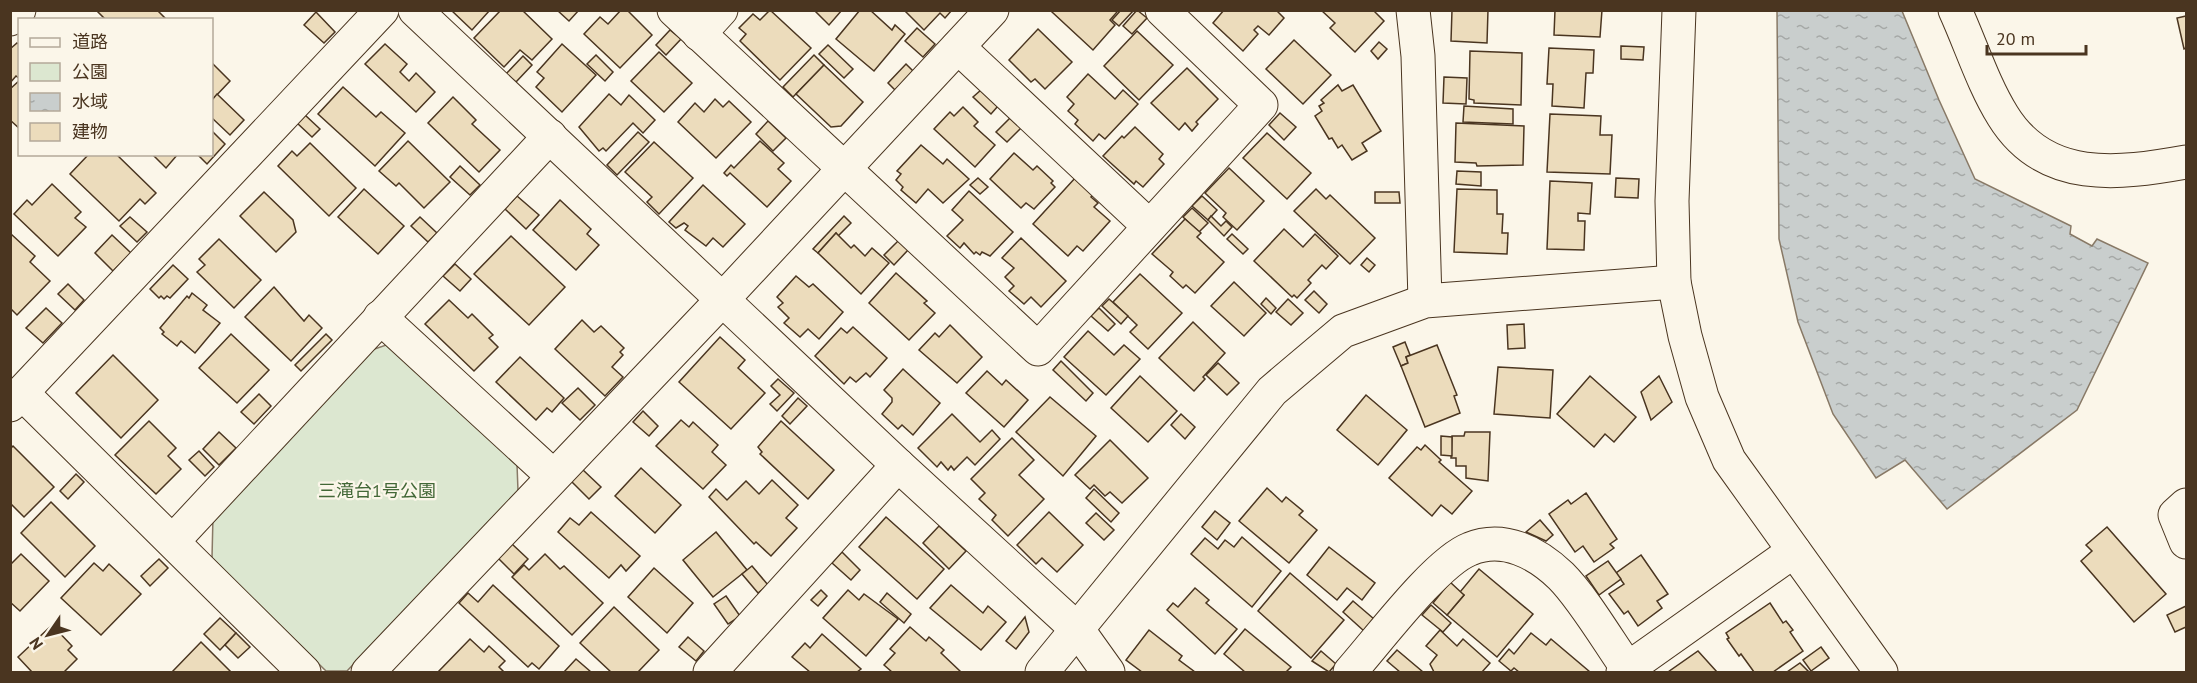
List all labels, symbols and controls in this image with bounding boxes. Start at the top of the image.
legend [18,18,213,156]
scale bar [1987,18,2086,56]
text: 20 m [1996,27,2035,50]
text: 道路 [72,30,108,53]
text: 公園 [72,60,108,83]
text: 水域 [72,90,108,113]
text: 建物 [72,120,108,143]
park label: 三滝台1号公園 [318,479,436,502]
north arrow [18,605,78,665]
text: N [25,634,47,654]

